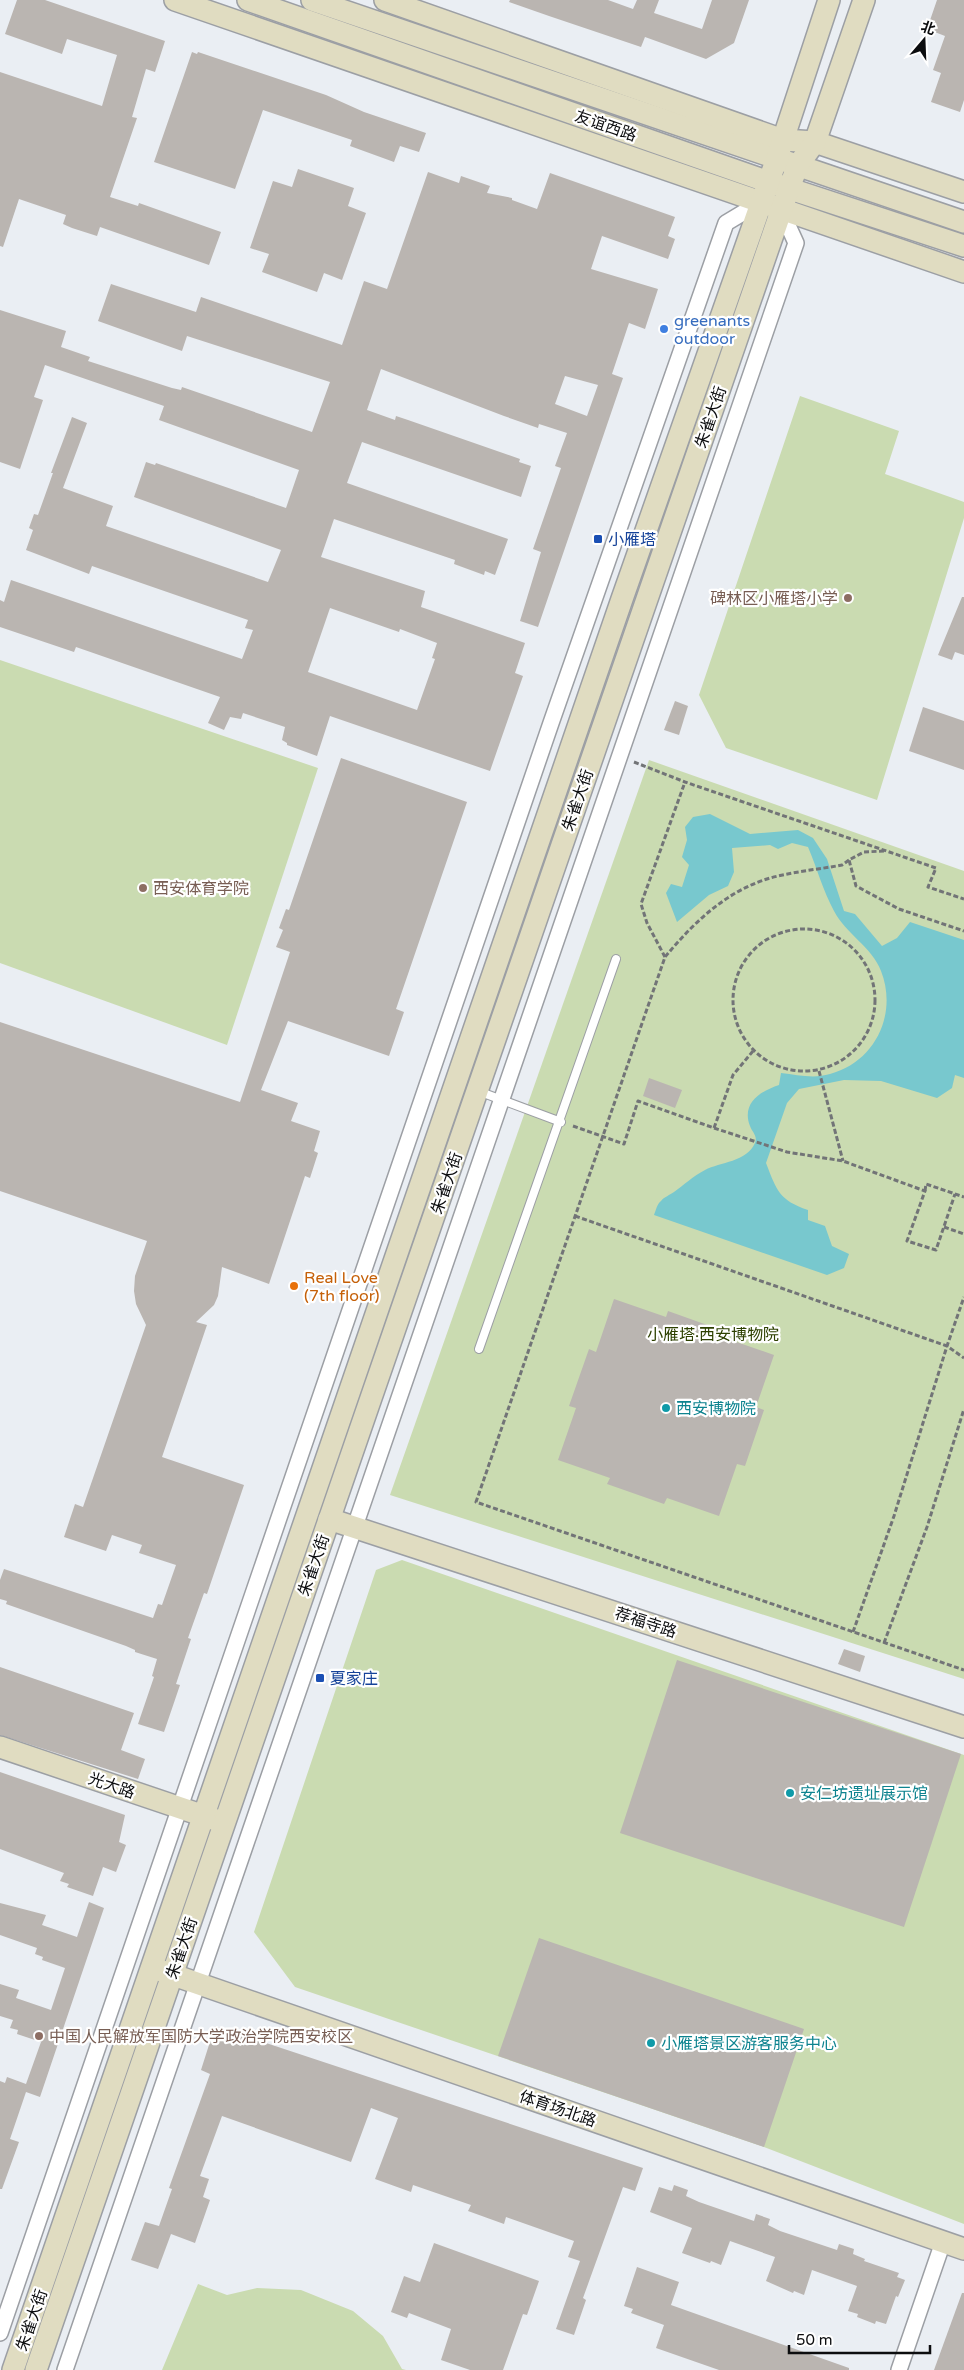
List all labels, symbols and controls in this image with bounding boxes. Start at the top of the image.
north arrow [899,15,949,65]
text: 北 [919,18,937,38]
street label: 友谊西路 [572,106,639,146]
place label: greenants outdoor [674,311,750,349]
marker: greenants outdoor [658,323,670,335]
street label: 朱雀大街 [691,384,731,451]
place label: 小雁塔 [608,530,656,550]
marker: 小雁塔 [592,533,604,545]
place label: 碑林区小雁塔小学 [710,589,838,609]
marker: 碑林区小雁塔小学 [842,592,854,604]
street label: 朱雀大街 [558,767,598,834]
place label: 西安体育学院 [153,879,249,899]
marker: 西安体育学院 [137,882,149,894]
street label: 朱雀大街 [427,1150,467,1217]
place label: Real Love (7th floor) [304,1268,379,1306]
marker: Real Love (7th floor) [288,1280,300,1292]
park label: 小雁塔·西安博物院 [647,1325,779,1345]
place label: 西安博物院 [676,1399,756,1419]
marker: 西安博物院 [660,1402,672,1414]
street label: 朱雀大街 [294,1532,334,1599]
street label: 荐福寺路 [612,1604,679,1642]
place label: 夏家庄 [330,1669,378,1689]
marker: 夏家庄 [314,1672,326,1684]
street label: 光大路 [86,1769,138,1803]
place label: 安仁坊遗址展示馆 [800,1784,928,1804]
marker: 安仁坊遗址展示馆 [784,1787,796,1799]
street label: 朱雀大街 [162,1915,202,1982]
place label: 中国人民解放军国防大学政治学院西安校区 [49,2027,353,2047]
marker: 中国人民解放军国防大学政治学院西安校区 [33,2030,45,2042]
place label: 小雁塔景区游客服务中心 [661,2034,837,2054]
marker: 小雁塔景区游客服务中心 [645,2037,657,2049]
street label: 体育场北路 [517,2086,599,2131]
street label: 朱雀大街 [12,2287,52,2354]
scale bar [789,2322,930,2354]
text: 50 m [796,2331,833,2349]

